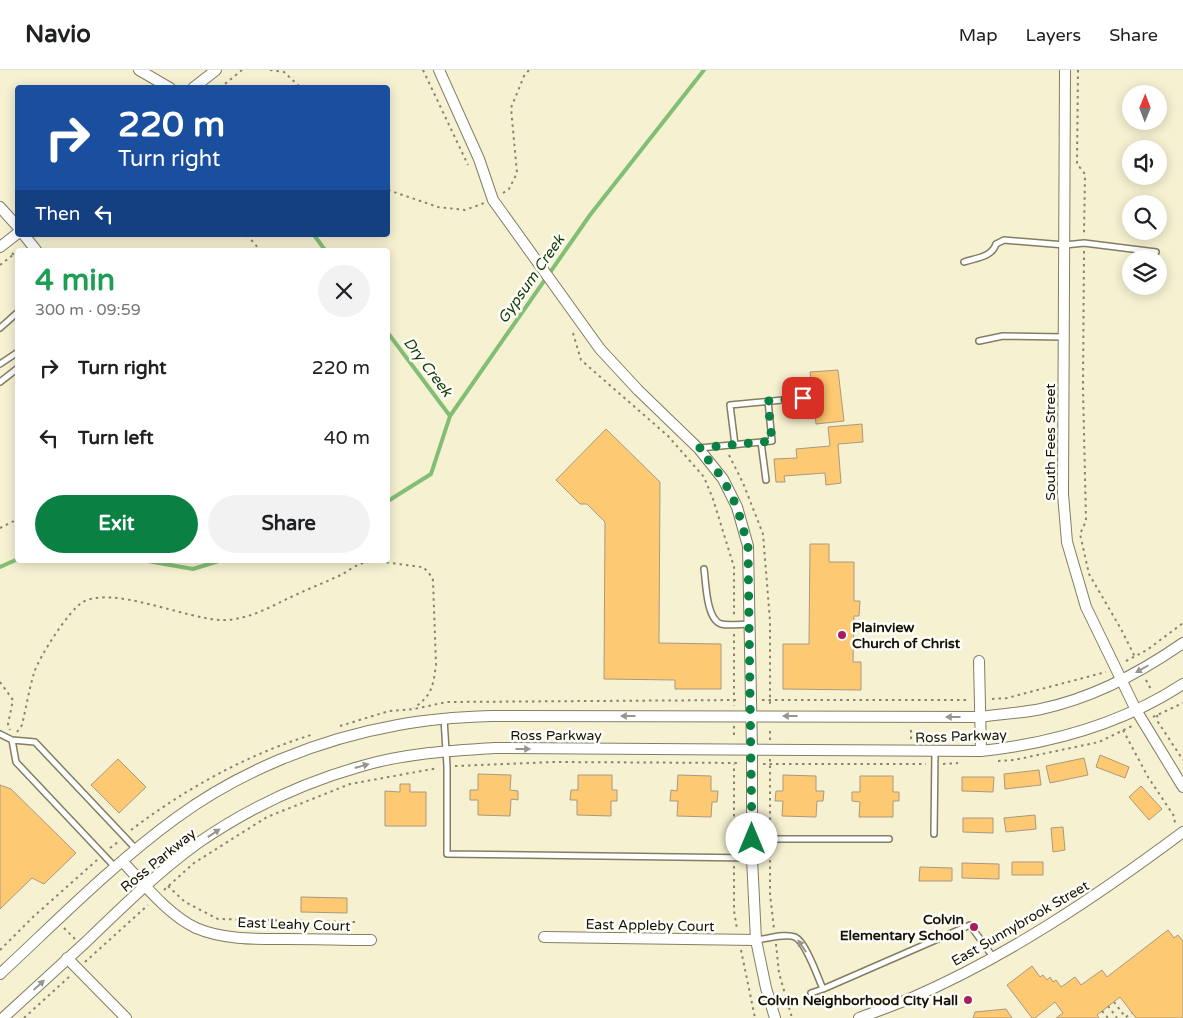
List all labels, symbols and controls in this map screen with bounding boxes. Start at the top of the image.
text: Navio [25,20,91,49]
text: Map [959,24,998,46]
text: Layers [1026,24,1081,46]
text: Share [1109,24,1158,46]
north arrow [1122,85,1168,130]
map controls [1122,85,1167,295]
text: 220 m [118,104,225,146]
icon: right [35,105,100,170]
button: sound [1122,140,1167,185]
text: Turn right [118,146,220,172]
button: search [1122,195,1167,240]
icon: left [90,200,118,228]
text: Then [35,203,80,225]
water label: Gypsum Creek [494,230,569,327]
button: layers [1122,250,1167,295]
text: 4 min [35,262,115,299]
button: close [318,265,370,317]
text: 300 m · 09:59 [35,300,141,320]
water label: Dry Creek [400,334,457,402]
icon: right [35,354,63,382]
text: Turn right [78,357,166,379]
text: 220 m [312,357,370,379]
pin [782,377,824,419]
street label: South Fees Street [1042,383,1059,501]
icon: arrive [789,384,817,412]
icon: left [35,424,63,452]
text: Turn left [78,427,154,449]
text: 40 m [324,427,370,449]
button: Exit [35,495,198,553]
button: Share [208,495,370,553]
place label: Plainview Church of Christ [852,619,961,652]
marker: Plainview Church of Christ [836,629,848,641]
one-way arrow [1135,665,1149,674]
one-way arrow [620,712,636,720]
one-way arrow [782,712,798,720]
one-way arrow [945,712,961,720]
street label: Ross Parkway [915,726,1008,747]
street label: Ross Parkway [510,727,602,744]
one-way arrow [515,745,531,753]
one-way arrow [354,762,369,770]
position arrow [725,812,777,864]
street label: Ross Parkway [117,825,200,896]
one-way arrow [207,828,221,838]
street label: East Sunnybrook Street [948,877,1093,970]
place label: Colvin Elementary School [840,911,964,944]
street label: East Leahy Court [237,914,351,935]
street label: East Appleby Court [585,916,715,935]
marker: Colvin Elementary School [968,921,980,933]
one-way arrow [797,939,807,953]
one-way arrow [32,979,44,991]
place label: Colvin Neighborhood City Hall [758,992,958,1009]
marker: Colvin Neighborhood City Hall [962,994,974,1006]

